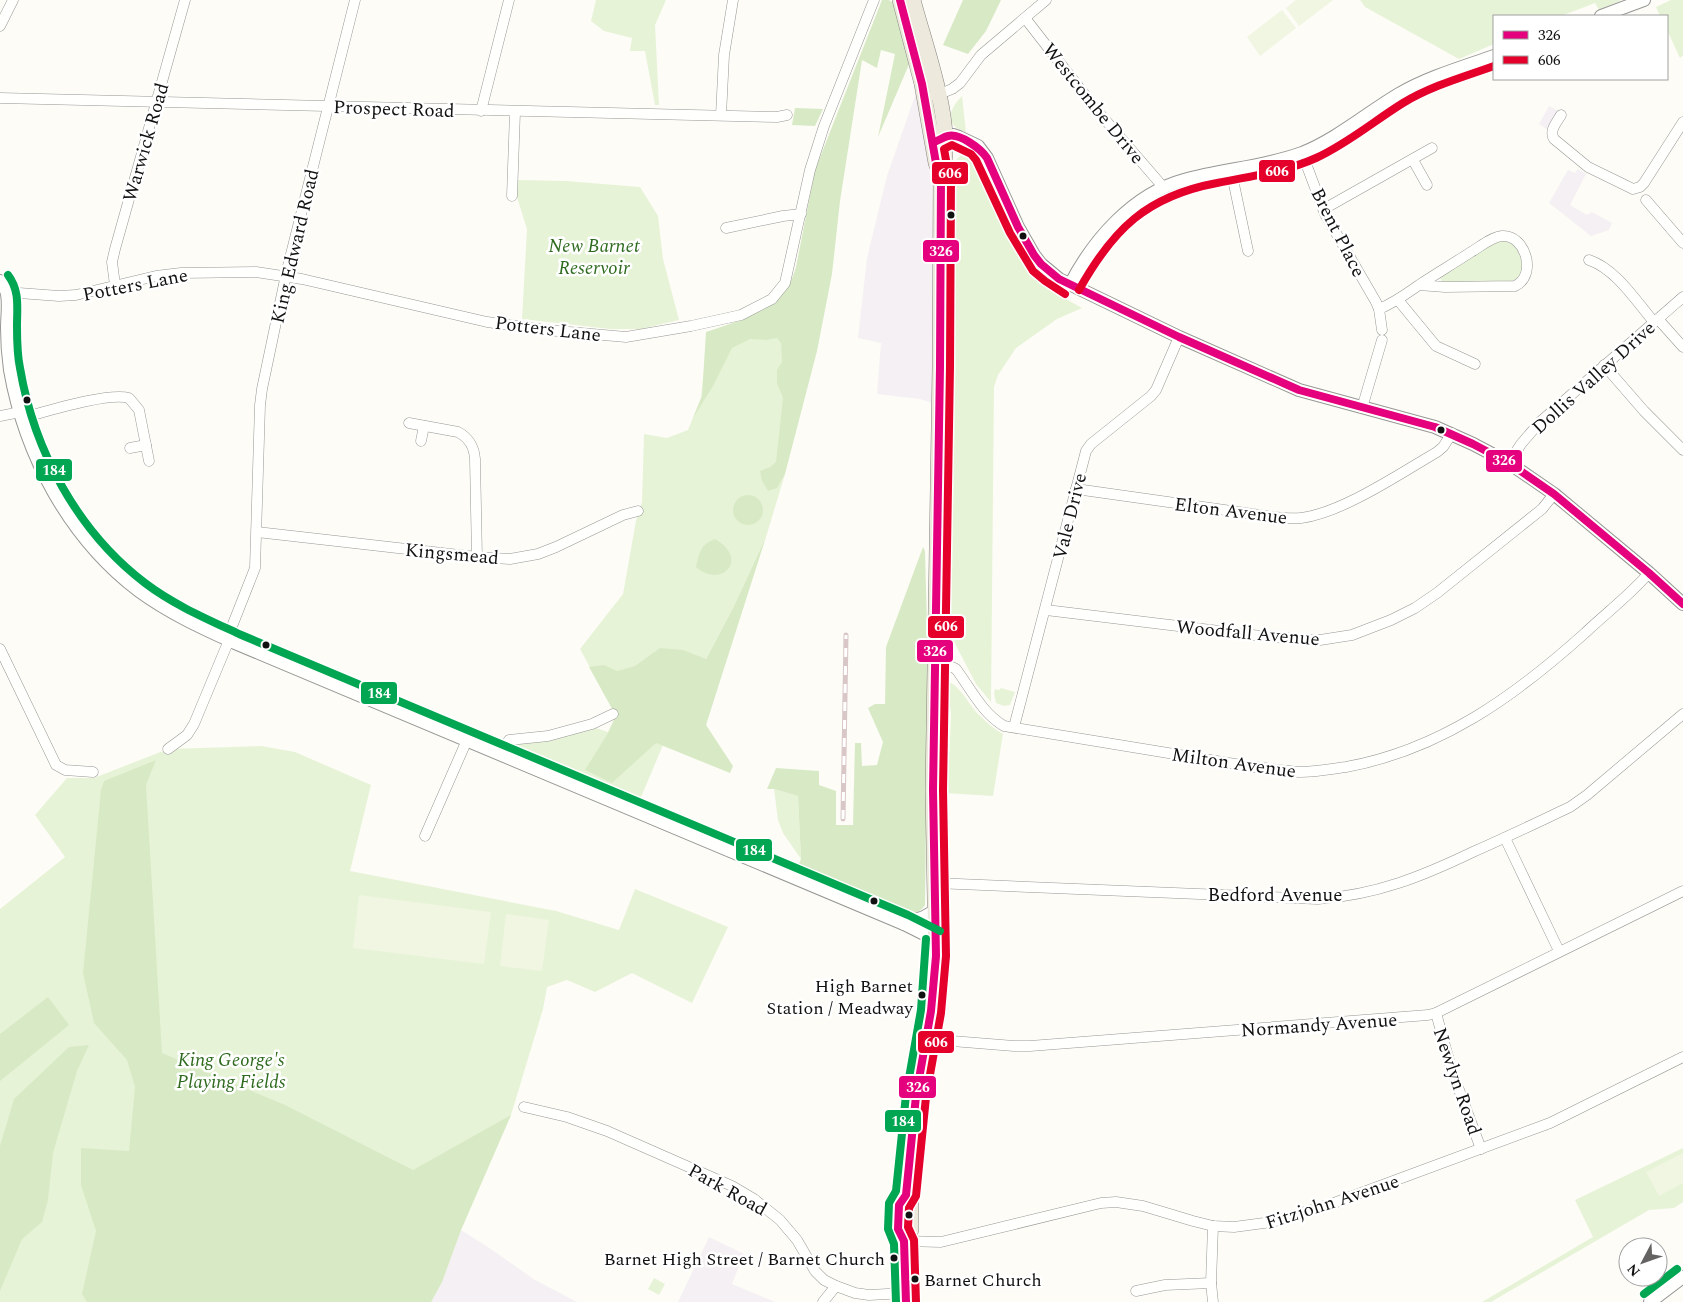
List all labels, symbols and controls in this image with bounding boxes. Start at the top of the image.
legend [1493,15,1668,80]
text: 326 [1538,24,1561,47]
street label: Westcombe Drive [1035,37,1151,171]
text: 606 [1538,49,1561,72]
street label: Warwick Road [116,79,177,205]
street label: Prospect Road [333,93,455,126]
line badge: 606 [1258,159,1296,183]
line badge: 606 [931,161,969,185]
text: 606 [1265,161,1289,182]
text: 606 [938,163,962,184]
street label: King Edward Road [264,166,327,327]
street label: Brent Place [1303,183,1373,283]
unlabelled marker [946,210,956,220]
unlabelled marker [1018,231,1028,241]
park label: New Barnet Reservoir [548,232,641,283]
line badge: 326 [922,239,960,263]
text: 326 [929,241,953,262]
street label: Potters Lane [80,261,190,310]
street label: Potters Lane [493,309,603,350]
street label: Dollis Valley Drive [1526,314,1662,442]
unlabelled marker [22,395,32,405]
unlabelled marker [1436,425,1446,435]
line badge: 326 [1485,449,1523,473]
text: 326 [1492,450,1516,471]
line badge: 184 [35,458,73,482]
text: 184 [42,460,66,481]
street label: Vale Drive [1046,470,1095,563]
street label: Elton Avenue [1173,490,1289,533]
street label: Kingsmead [404,536,500,573]
street label: Woodfall Avenue [1175,613,1321,654]
line badge: 606 [927,615,965,639]
text: 606 [934,616,958,637]
line badge: 326 [916,639,954,663]
unlabelled marker [261,640,271,650]
text: 326 [923,641,947,662]
line badge: 184 [360,681,398,705]
text: 184 [367,683,391,704]
street label: Milton Avenue [1170,740,1298,787]
line badge: 184 [735,838,773,862]
text: 184 [742,840,766,861]
street label: Bedford Avenue [1208,881,1342,910]
unlabelled marker [869,896,879,906]
place label: High Barnet Station / Meadway [767,973,914,1022]
marker: High Barnet Station / Meadway [917,990,927,1000]
street label: Normandy Avenue [1240,1006,1398,1045]
street label: Newlyn Road [1425,1024,1489,1139]
line badge: 606 [917,1030,955,1054]
text: 606 [924,1032,948,1053]
park label: King George's Playing Fields [176,1046,286,1097]
line badge: 326 [898,1075,937,1099]
text: 326 [906,1077,930,1098]
line badge: 184 [884,1109,922,1133]
text: 184 [891,1111,915,1132]
street label: Park Road [682,1157,772,1224]
street label: Fitzjohn Avenue [1262,1167,1403,1238]
unlabelled marker [904,1210,914,1220]
north arrow [1618,1237,1668,1287]
place label: Barnet High Street / Barnet Church [604,1246,885,1273]
marker: Barnet High Street / Barnet Church [889,1253,899,1263]
text: N [1622,1259,1645,1281]
place label: Barnet Church [924,1267,1042,1294]
marker: Barnet Church [910,1274,920,1284]

